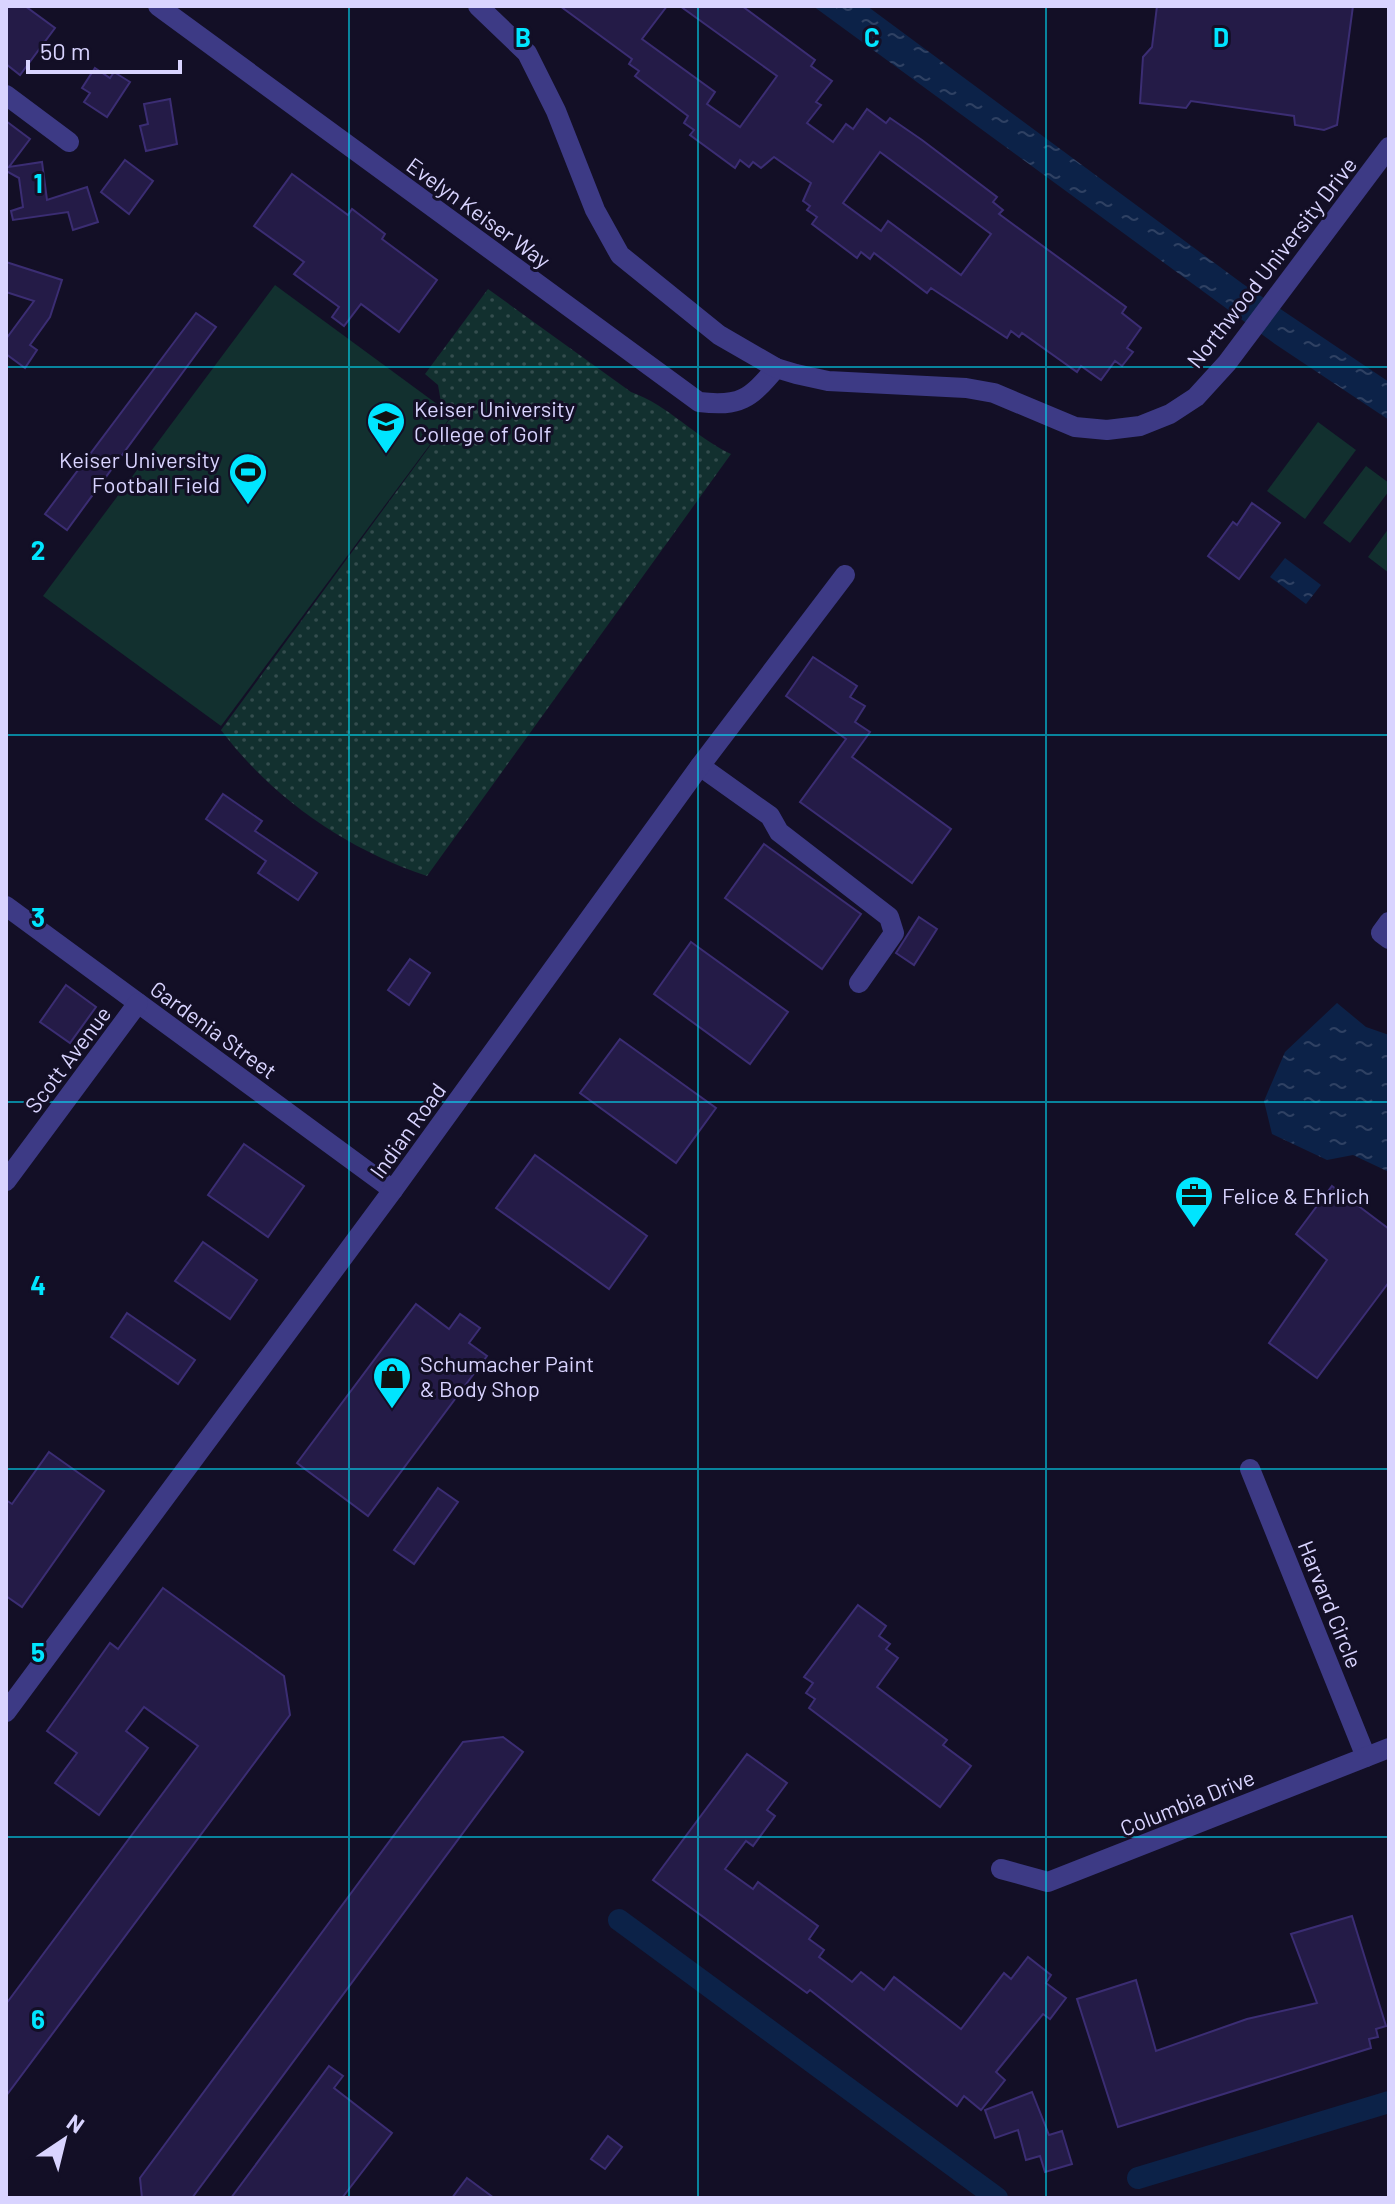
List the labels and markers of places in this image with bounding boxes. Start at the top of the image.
place label: Keiser University College of Golf [414,395,575,446]
school or university icon: Keiser University College of Golf [365,400,407,455]
place label: Keiser University Football Field [59,446,220,497]
sports icon: Keiser University Football Field [227,451,269,506]
office icon: Felice & Ehrlich [1173,1174,1215,1229]
place label: Felice & Ehrlich [1222,1182,1370,1208]
place label: Schumacher Paint & Body Shop [420,1350,594,1401]
shop icon: Schumacher Paint & Body Shop [371,1355,413,1410]

